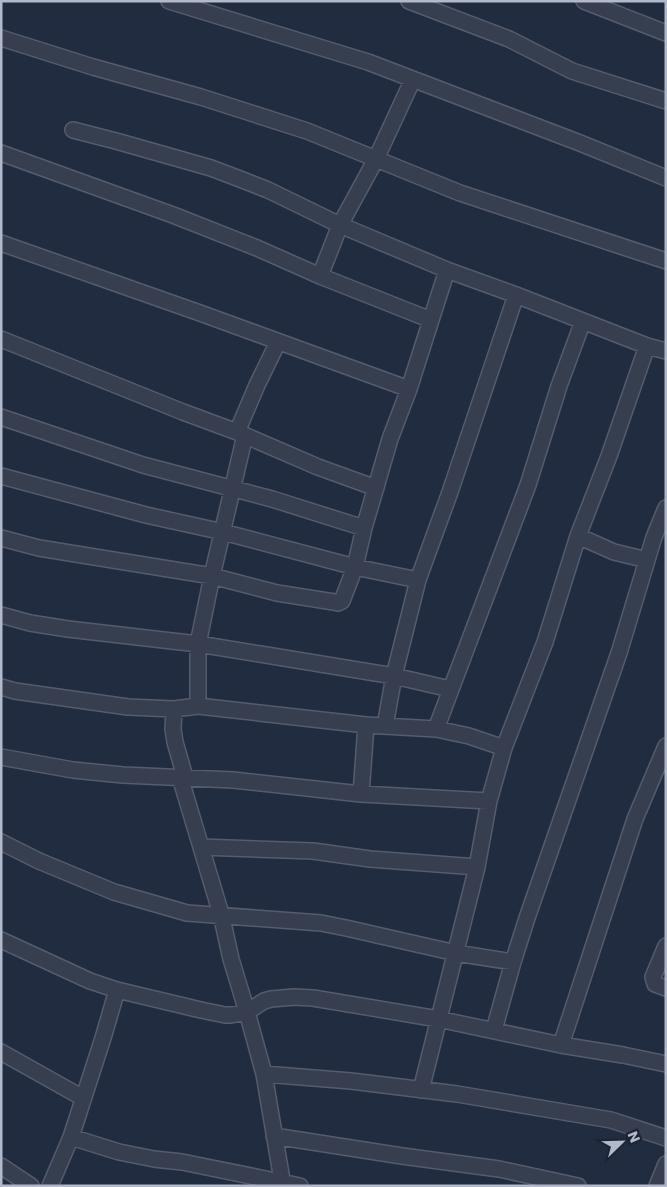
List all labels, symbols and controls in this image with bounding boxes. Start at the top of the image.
north arrow [597,1117,647,1167]
text: N [623,1128,645,1146]

